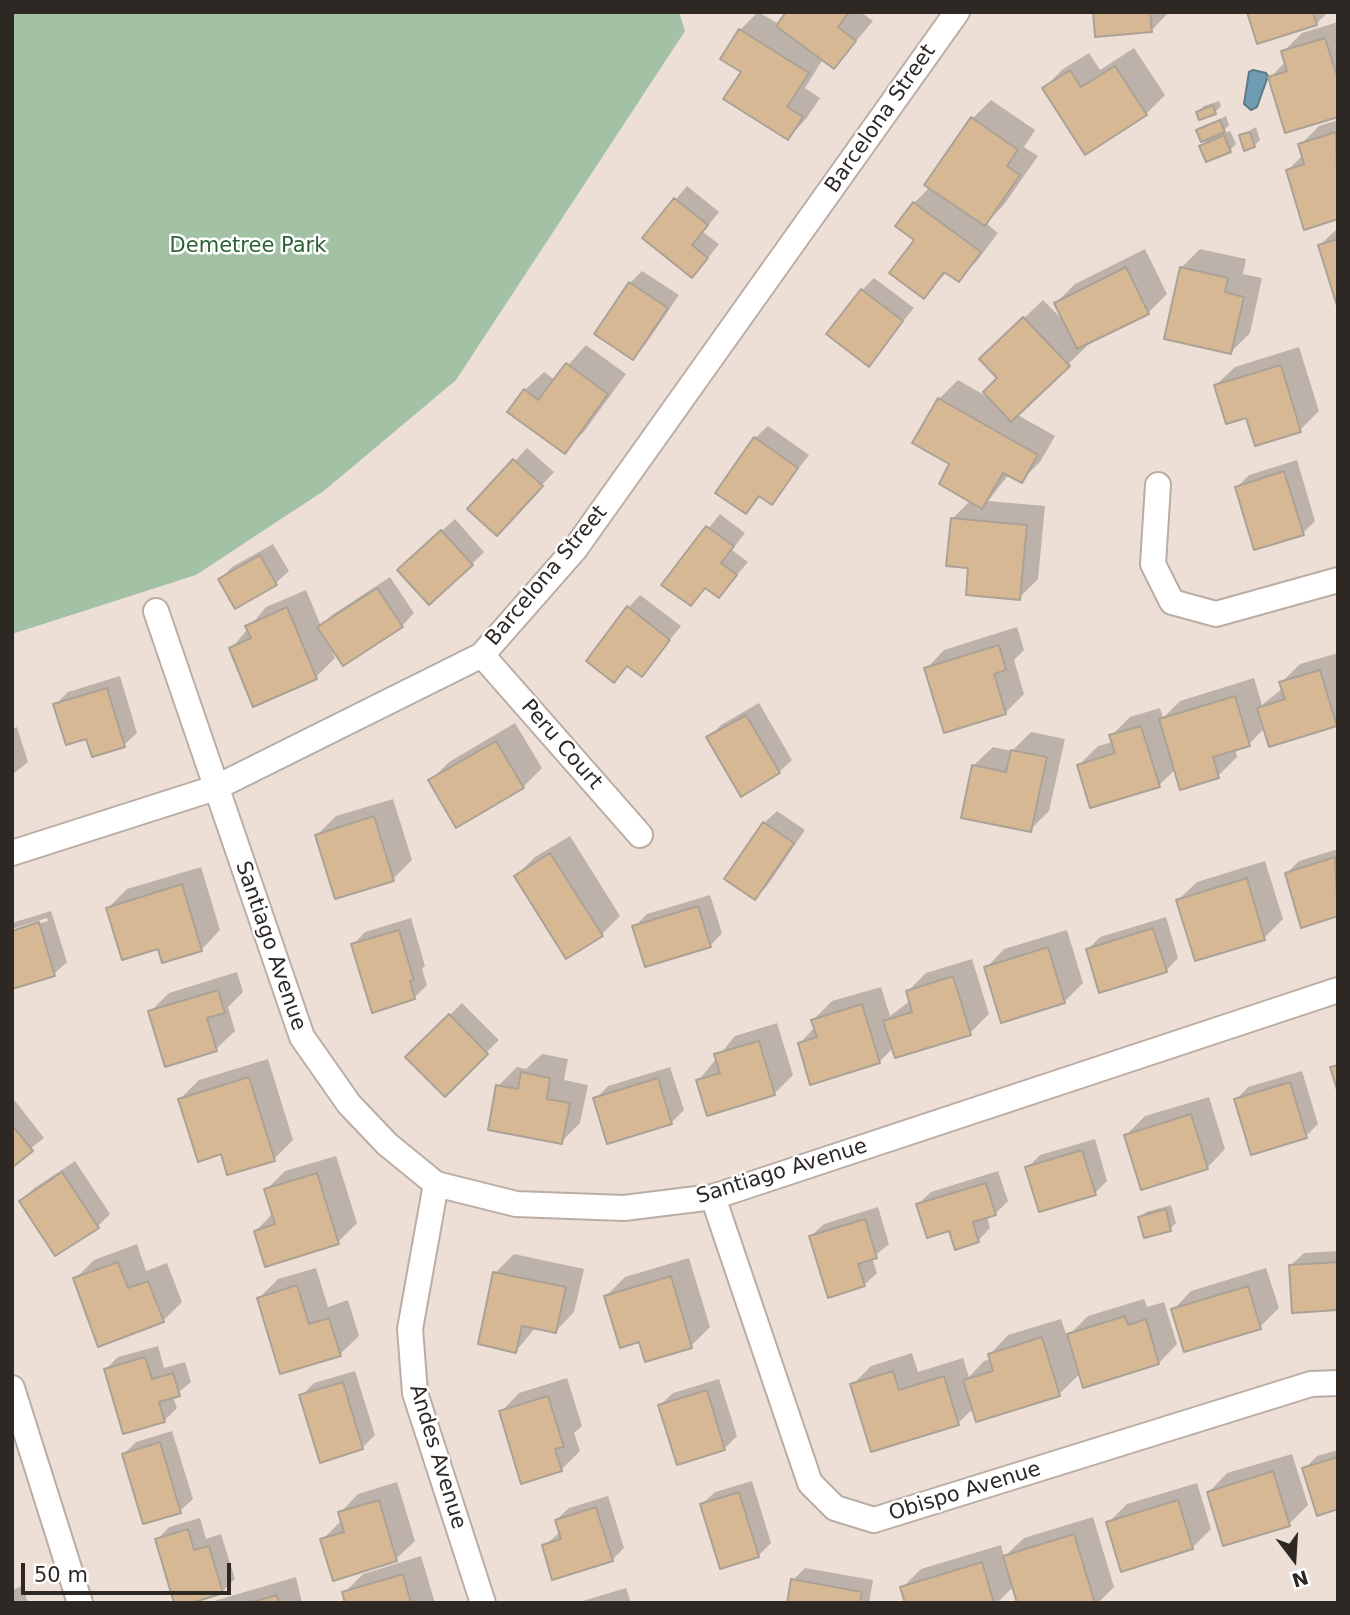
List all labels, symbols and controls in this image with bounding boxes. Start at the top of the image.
street label: Barcelona Street [820,40,942,198]
park label: Demetree Park [170,234,326,260]
street label: Barcelona Street [481,501,613,651]
street label: Peru Court [515,695,607,795]
street label: Santiago Avenue [229,858,311,1034]
street label: Santiago Avenue [694,1134,870,1210]
street label: Andes Avenue [403,1382,471,1532]
street label: Obispo Avenue [886,1457,1044,1527]
north arrow [1259,1524,1329,1594]
scale bar [24,1548,234,1592]
text: 50 m [34,1563,88,1587]
text: N [1289,1566,1311,1592]

